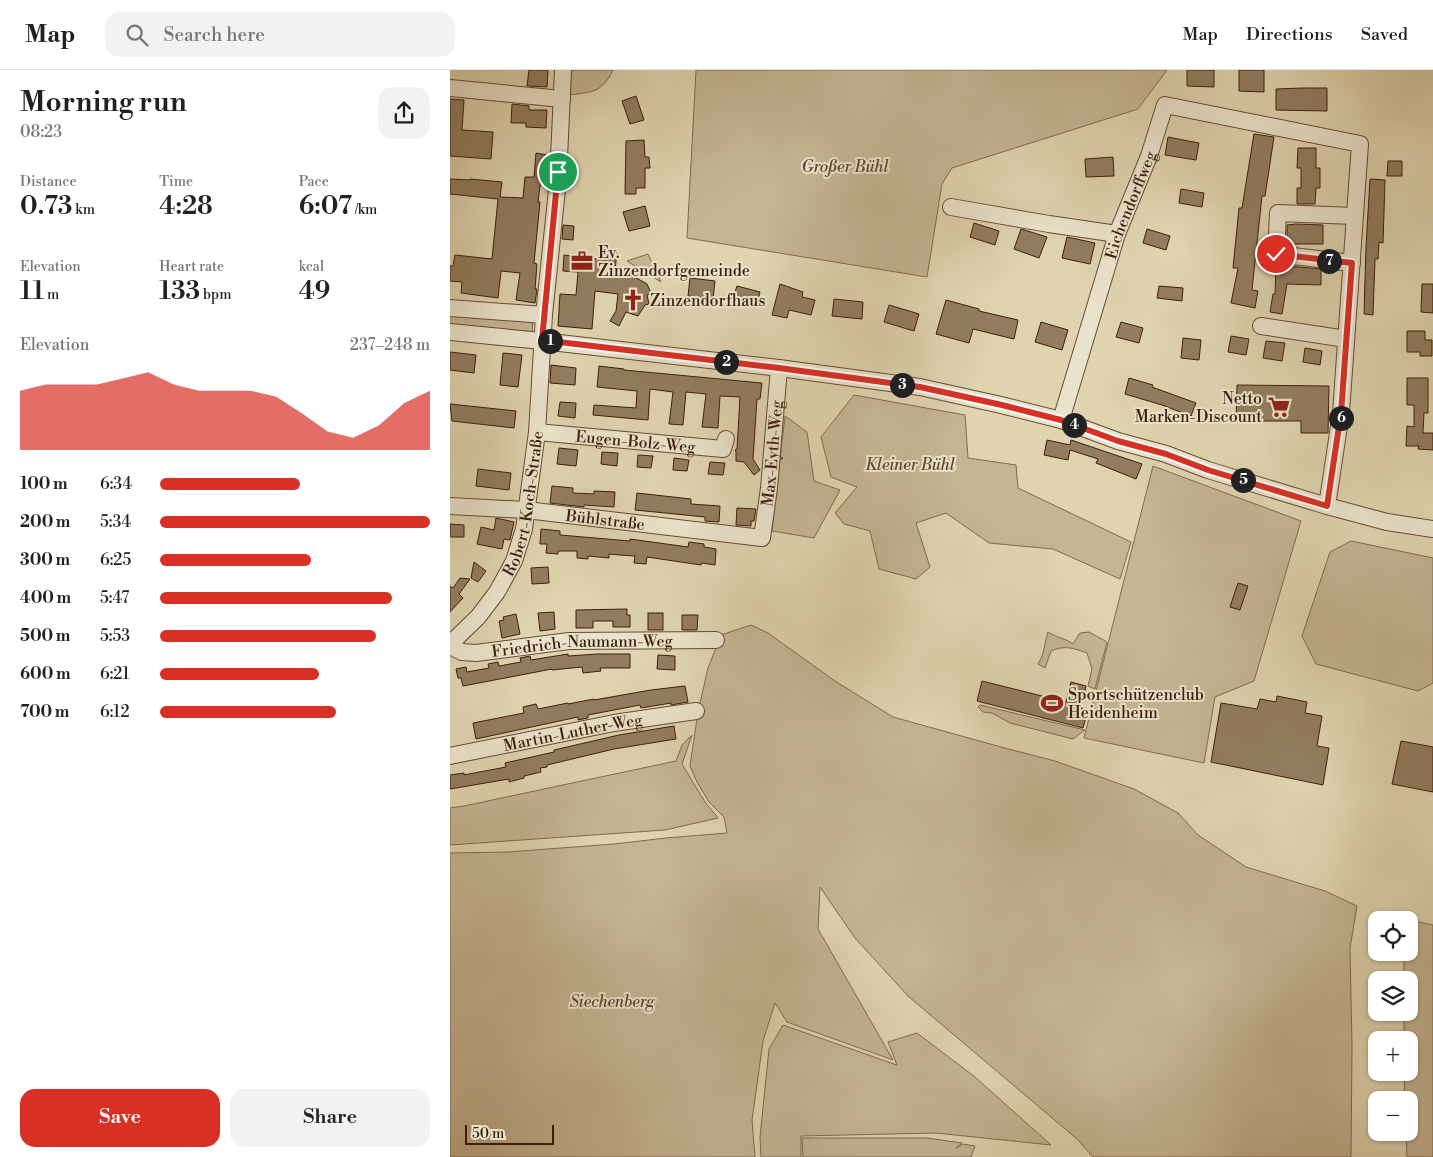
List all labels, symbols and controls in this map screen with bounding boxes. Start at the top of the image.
search box [105,12,455,57]
text: Map [25,20,75,50]
icon: search [123,21,151,49]
text: Search here [163,23,265,47]
text: Map [1182,23,1218,46]
text: Directions [1246,23,1333,46]
text: Saved [1361,23,1408,46]
text: Morning run [20,85,187,120]
button: share [378,87,430,139]
text: 08:23 [20,122,62,142]
street label: Eichendorffweg [1101,148,1161,262]
pin [537,151,579,193]
park label: Großer Bühl [801,157,889,177]
icon: arrive [544,158,572,186]
text: Distance [20,173,77,191]
text: Time [159,173,193,191]
text: Pace [299,173,329,191]
text: 0.73 [20,191,72,222]
text: 4:28 [159,191,213,222]
text: 6:07 [299,191,352,222]
text: km [72,201,95,219]
text: /km [352,201,377,219]
pin [1255,233,1297,275]
icon: check [1262,240,1290,268]
place label: Ev. Zinzendorfgemeinde [598,243,750,281]
office icon: Ev. Zinzendorfgemeinde [569,248,595,274]
pin: 7 [1316,248,1342,274]
text: 7 [1325,252,1334,270]
text: Elevation [20,258,81,276]
text: Heart rate [159,258,224,276]
text: kcal [299,258,324,276]
text: 11 [20,276,44,307]
text: 133 [159,276,200,307]
text: 49 [299,276,330,307]
text: m [44,286,59,304]
text: bpm [200,286,231,304]
church icon: Zinzendorfhaus [620,287,646,313]
place label: Zinzendorfhaus [650,291,765,311]
pin: 1 [538,328,562,354]
text: 1 [547,332,554,350]
text: Elevation [20,335,89,355]
text: 237–248 m [350,335,430,355]
pin: 2 [714,350,738,374]
text: 2 [722,353,731,371]
pin: 3 [890,372,914,398]
text: 3 [898,376,907,394]
place label: Netto Marken-Discount [1135,389,1262,427]
supermarket icon: Netto Marken-Discount [1266,394,1292,420]
street label: Max-Eyth-Weg [758,399,787,508]
pin: 6 [1328,406,1354,430]
text: 6 [1337,409,1346,427]
pin: 4 [1062,412,1086,438]
text: 4 [1070,416,1079,434]
street label: Eugen-Bolz-Weg [575,427,697,458]
street label: Robert-Koch-Straße [499,430,548,580]
park label: Kleiner Bühl [865,455,956,475]
pin: 5 [1230,468,1256,492]
text: 5 [1239,471,1248,489]
text: 100 m [20,474,68,494]
text: 6:34 [100,474,132,494]
street label: Bühlstraße [564,506,646,535]
text: 200 m [20,512,70,532]
text: 5:34 [100,512,131,532]
text: 300 m [20,550,70,570]
text: 6:25 [100,550,131,570]
text: 400 m [20,588,71,608]
text: 5:47 [100,588,129,608]
text: 500 m [20,626,70,646]
text: 5:53 [100,626,130,646]
street label: Friedrich-Naumann-Weg [490,631,674,662]
text: 600 m [20,664,70,684]
text: 6:21 [100,664,130,684]
place label: Sportschützenclub Heidenheim [1068,685,1204,723]
sports icon: Sportschützenclub Heidenheim [1039,690,1065,716]
text: 700 m [20,702,69,722]
text: 6:12 [100,702,130,722]
street label: Martin-Luther-Weg [502,710,644,756]
map controls [1368,911,1418,1141]
button: locate [1368,911,1418,961]
button: layers [1368,971,1418,1021]
park label: Siechenberg [570,992,655,1012]
button: + [1368,1031,1418,1081]
button: Save [20,1089,220,1147]
button: Share [230,1089,430,1147]
button: − [1368,1091,1418,1141]
scale bar [465,1122,554,1145]
text: 50 m [472,1125,504,1143]

